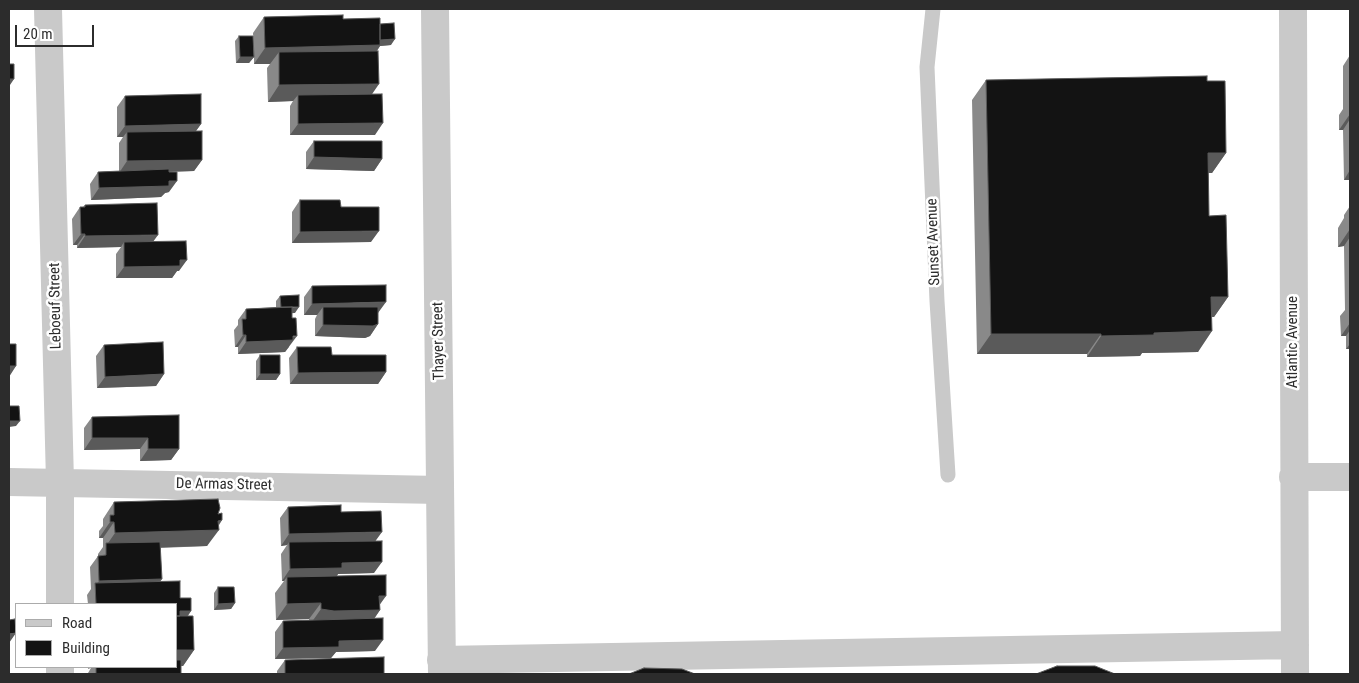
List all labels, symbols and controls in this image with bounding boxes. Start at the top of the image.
scale bar [18,15,96,47]
text: 20 m [23,25,53,43]
street label: Sunset Avenue [923,198,945,286]
street label: Leboeuf Street [46,262,66,350]
street label: Atlantic Avenue [1284,296,1302,388]
street label: Thayer Street [429,302,449,380]
street label: De Armas Street [176,475,272,495]
legend [15,603,178,668]
text: Road [62,614,92,632]
text: Building [62,639,110,657]

